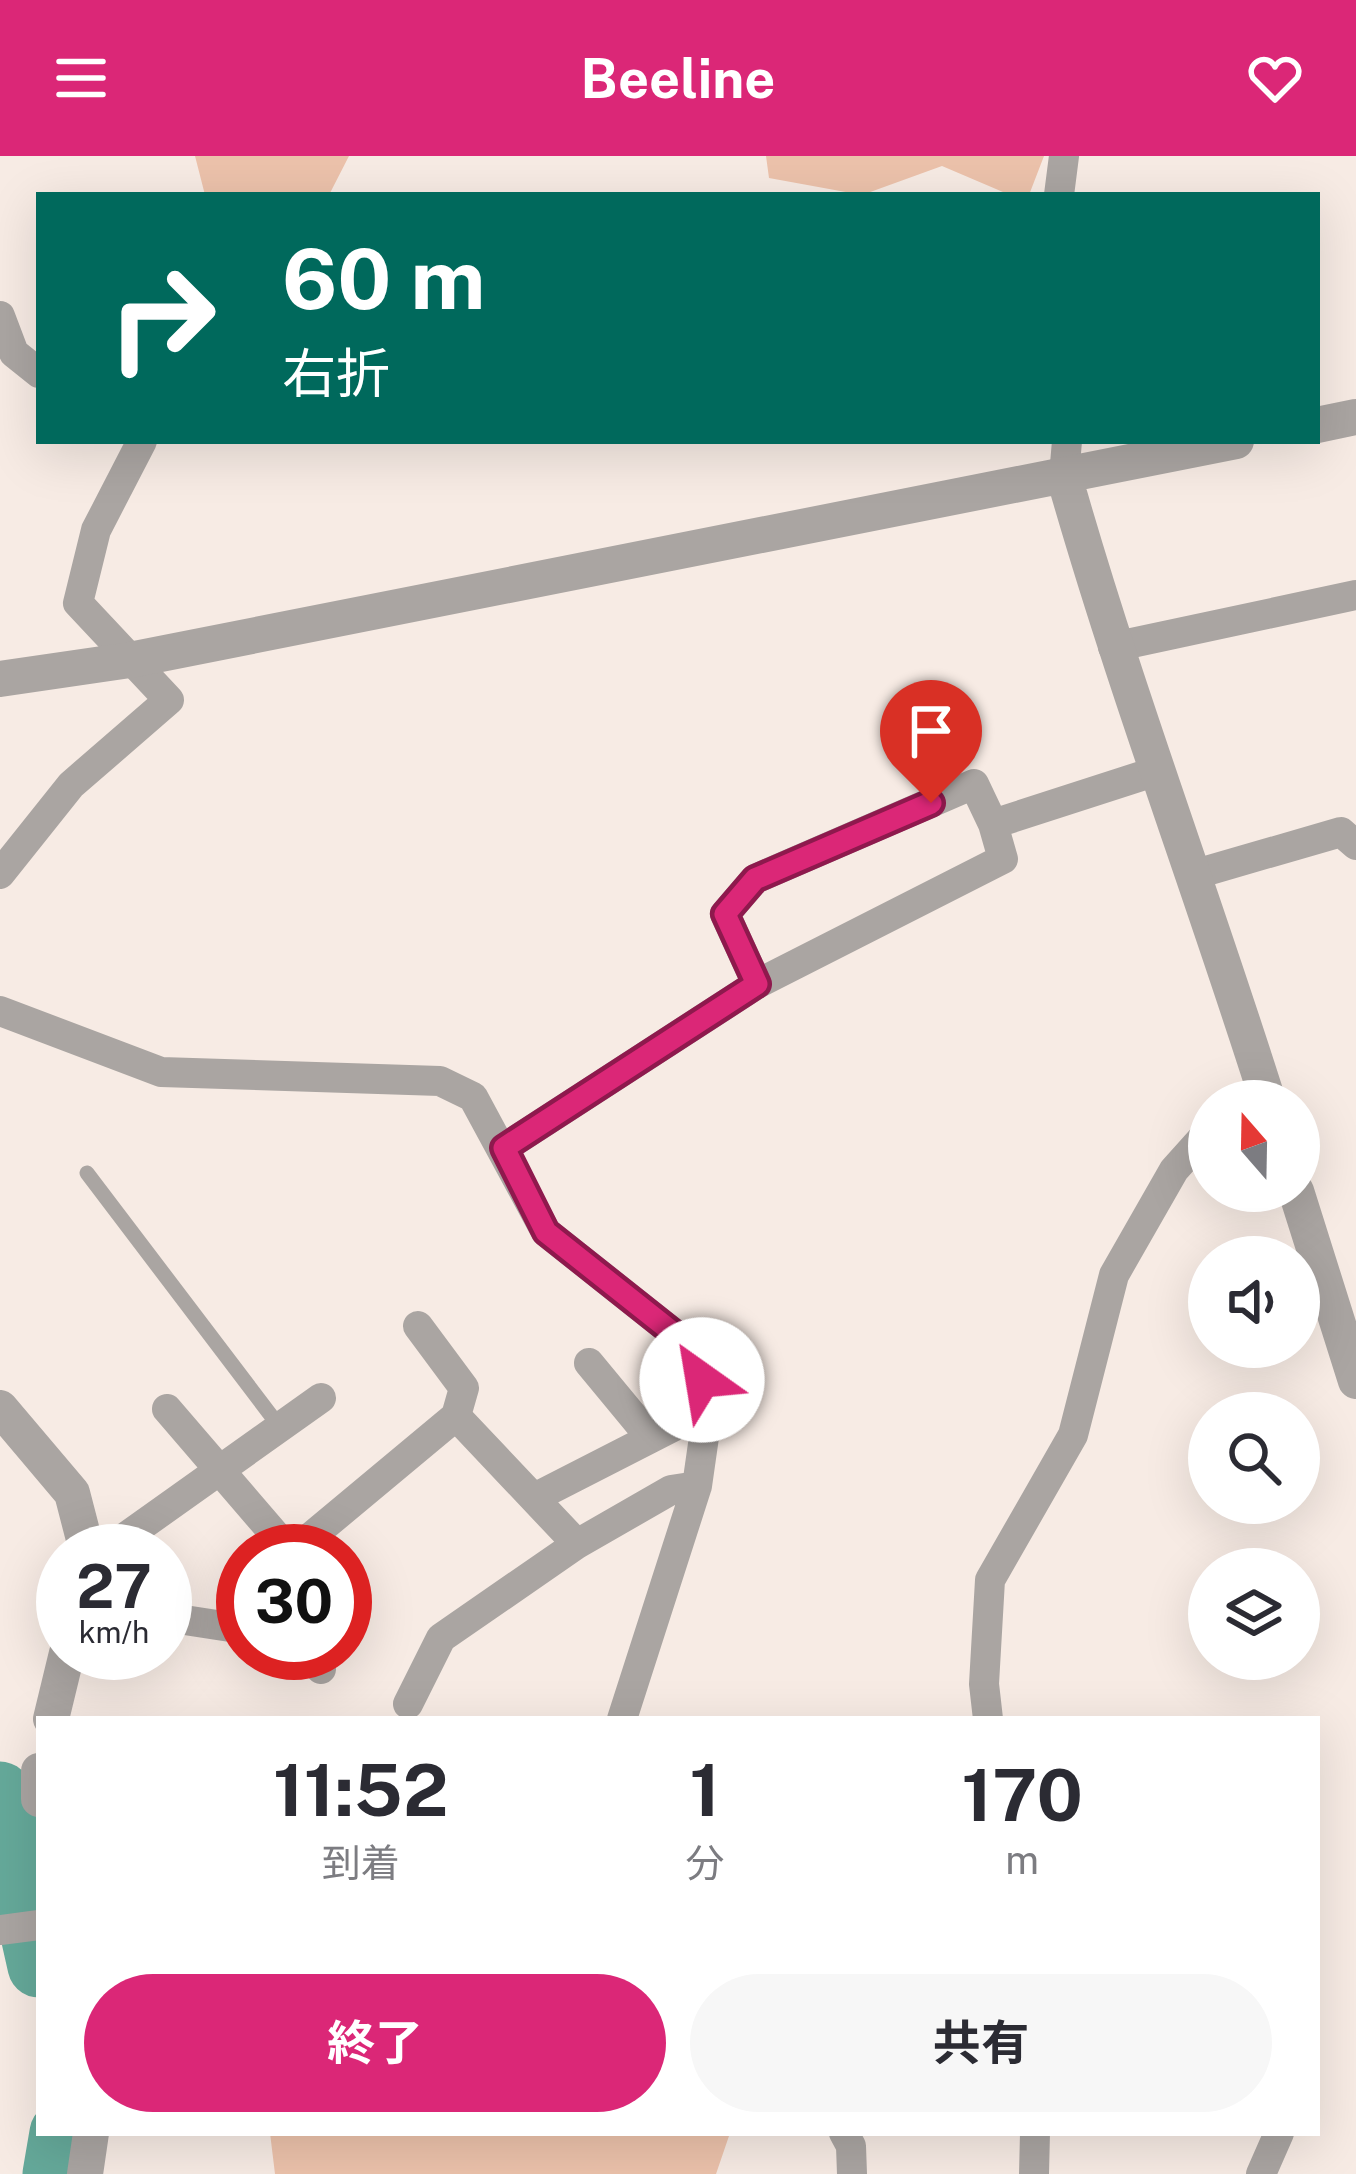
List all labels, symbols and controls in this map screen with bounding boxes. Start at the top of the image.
icon: menu [48,45,114,111]
icon: heart [1242,45,1308,111]
text: Beeline [581,47,775,110]
text: 60 m [282,229,486,328]
icon: right [84,240,240,396]
text: 右折 [282,342,390,405]
pin [880,680,982,803]
icon: arrive [898,698,964,764]
north arrow [1188,1080,1320,1212]
map controls [1188,1080,1320,1680]
button: sound [1188,1236,1320,1368]
position arrow [639,1317,765,1443]
button: search [1188,1392,1320,1524]
speed limit sign: 30 [216,1524,372,1680]
button: layers [1188,1548,1320,1680]
text: 27 [76,1551,152,1622]
text: km/h [79,1614,149,1650]
text: 11:52 [273,1748,448,1832]
text: 1 [689,1748,720,1832]
text: 170 [961,1753,1083,1837]
text: m [1005,1837,1039,1883]
text: 到着 [322,1840,400,1886]
text: 分 [685,1840,724,1886]
button: 終了 [84,1974,666,2112]
button: 共有 [690,1974,1272,2112]

